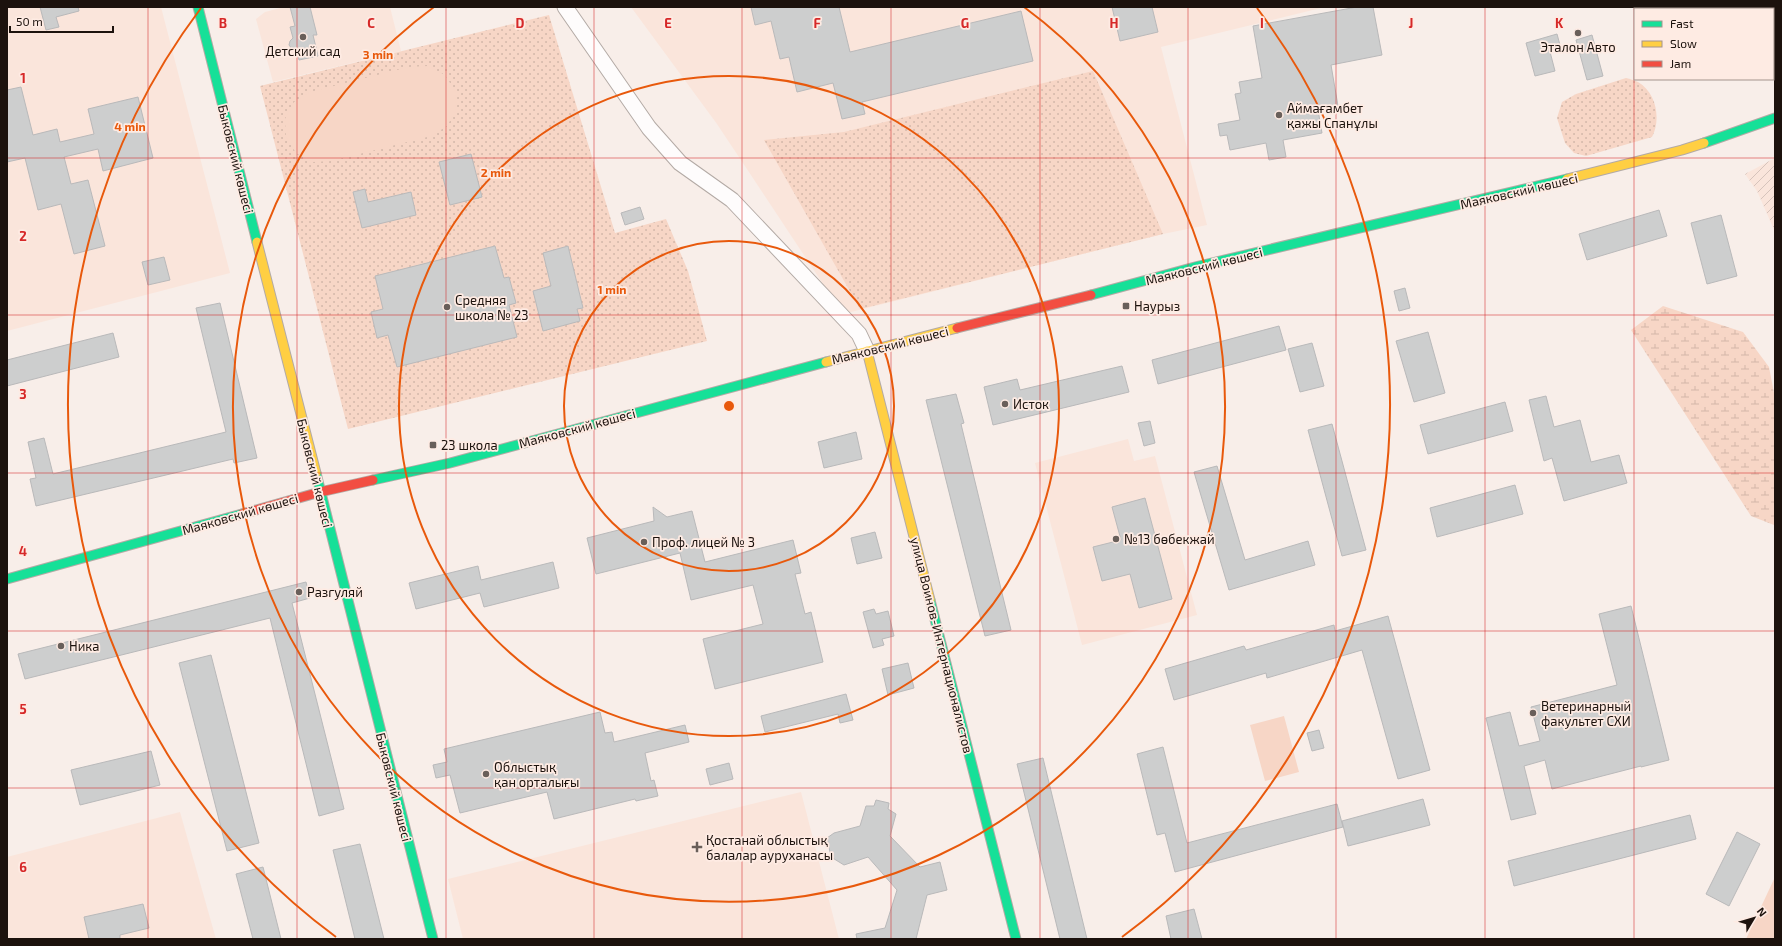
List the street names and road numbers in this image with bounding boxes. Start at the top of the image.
street label: Быковский көшесі [215,103,257,215]
street label: Маяковский көшесі [1459,170,1579,212]
street label: Маяковский көшесі [1144,244,1264,288]
street label: Маяковский көшесі [830,323,950,367]
street label: Маяковский көшесі [517,405,637,451]
street label: Быковский көшесі [294,417,336,529]
street label: Маяковский көшесі [180,490,300,538]
street label: улица Воинов-Интернационалистов [907,535,977,755]
street label: Быковский көшесі [373,731,415,843]

